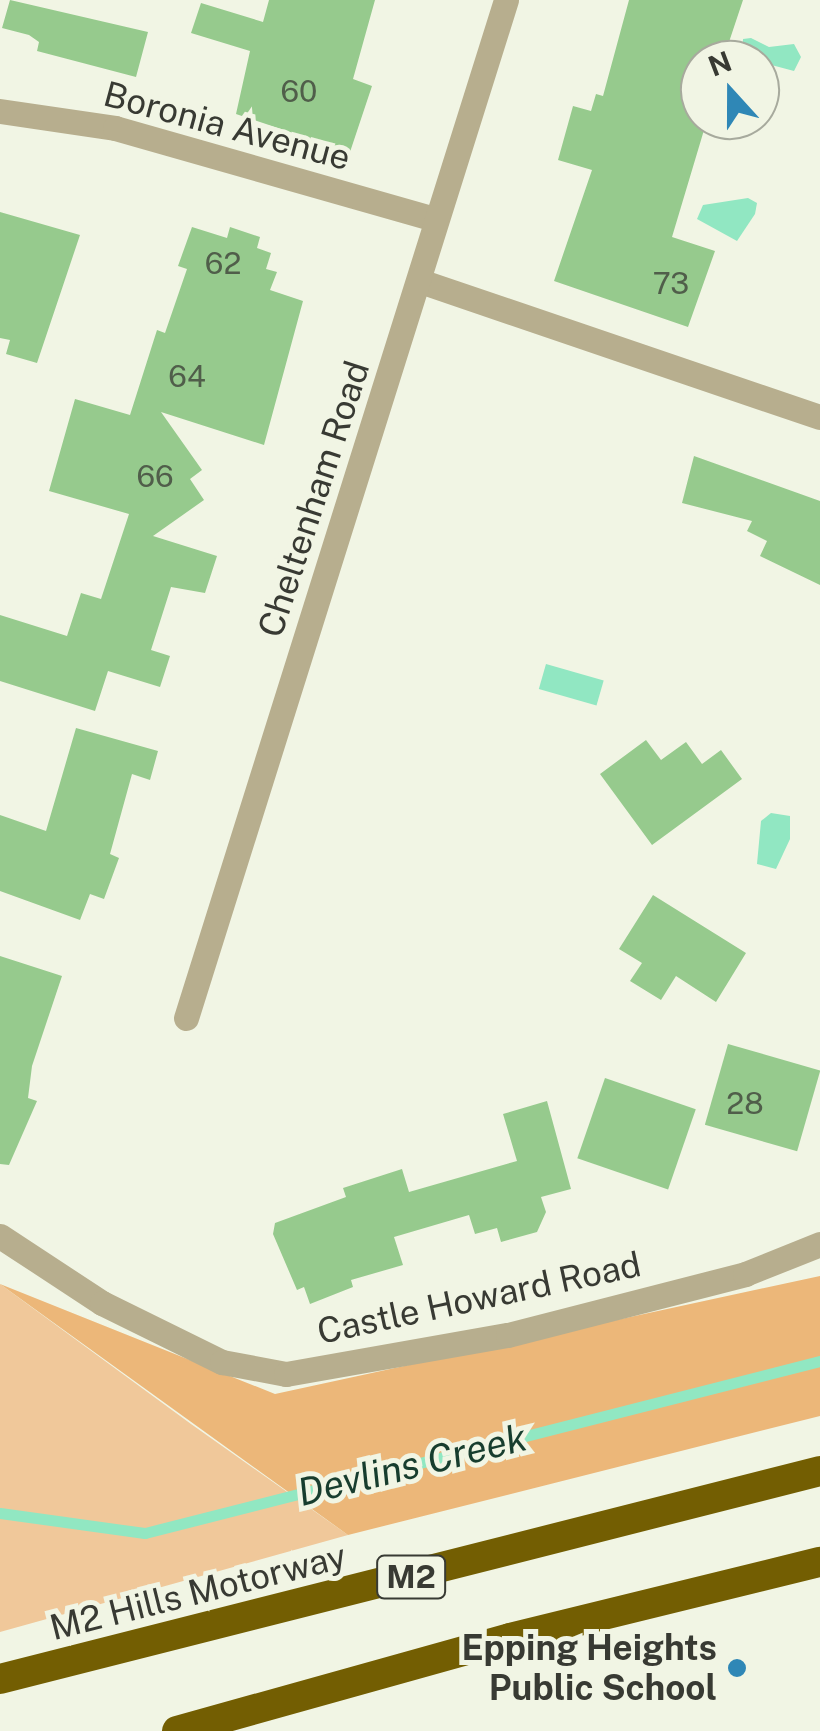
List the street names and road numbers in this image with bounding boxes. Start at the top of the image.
street label: Boronia Avenue [99,73,355,179]
street label: Cheltenham Road [250,356,378,642]
street label: Castle Howard Road [313,1243,645,1353]
street label: M2 Hills Motorway [46,1535,350,1649]
road number: M2 [376,1550,446,1604]

